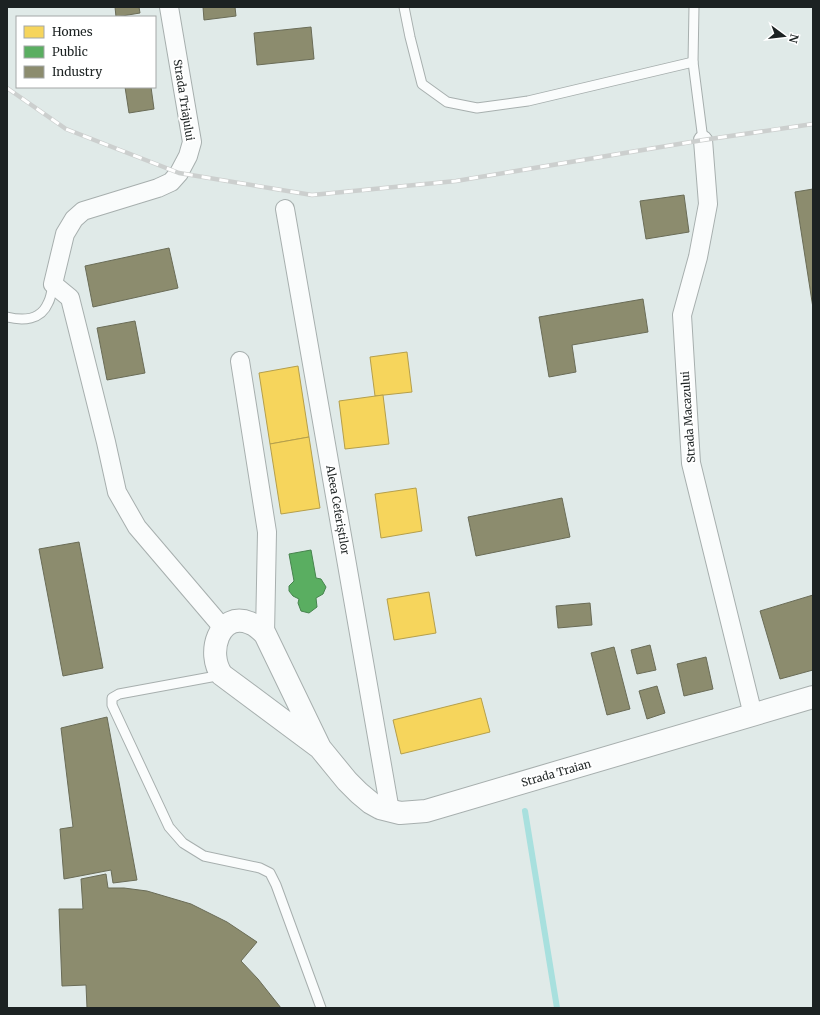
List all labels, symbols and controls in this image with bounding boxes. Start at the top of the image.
legend [16,16,156,88]
north arrow [764,16,804,56]
text: Homes [52,24,93,39]
text: N [786,33,802,45]
text: Public [52,44,88,59]
street label: Strada Triajului [171,58,197,142]
text: Industry [52,64,102,79]
street label: Strada Macazului [678,370,698,463]
street label: Aleea Ceferiștilor [323,463,353,556]
street label: Strada Traian [520,756,593,790]

